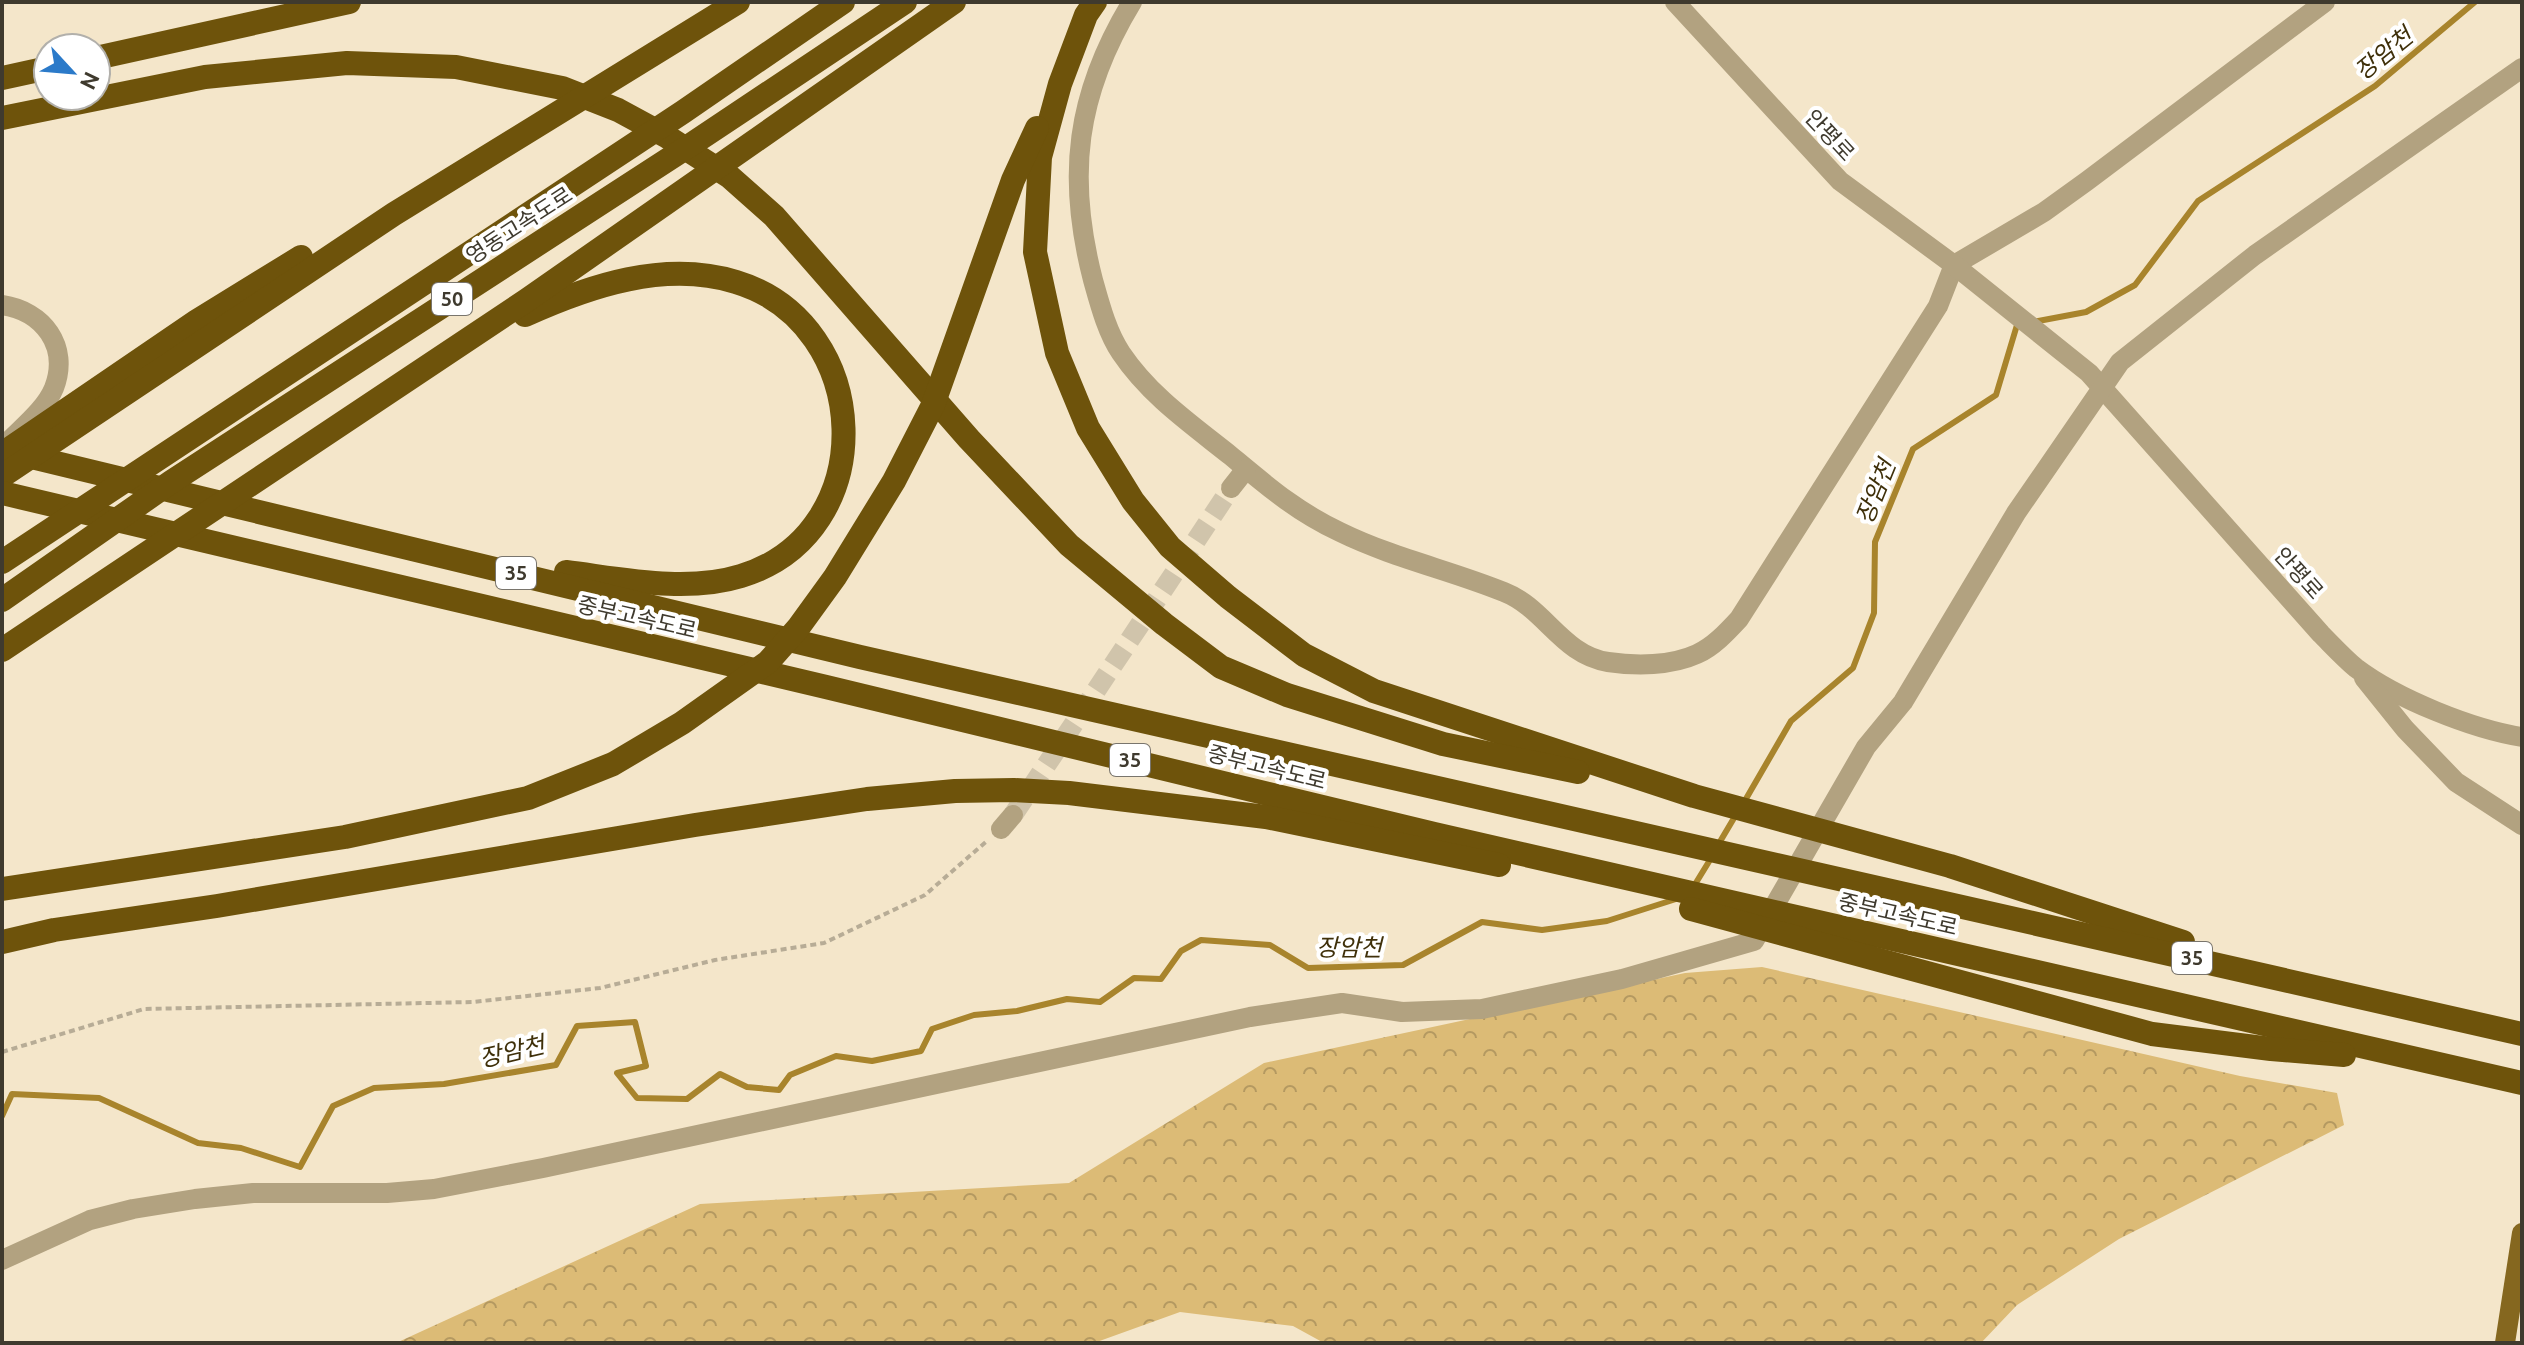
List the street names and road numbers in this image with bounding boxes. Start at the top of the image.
street label: 안평로 [1801,104,1860,165]
street label: 영동고속도로 [461,181,576,268]
road number: 50 [432,283,472,315]
street label: 안평로 [2270,542,2329,604]
road number: 35 [496,557,536,589]
street label: 중부고속도로 [575,591,699,642]
street label: 중부고속도로 [1205,740,1329,793]
road number: 35 [1110,744,1150,776]
street label: 중부고속도로 [1836,888,1960,939]
road number: 35 [2172,942,2212,974]

